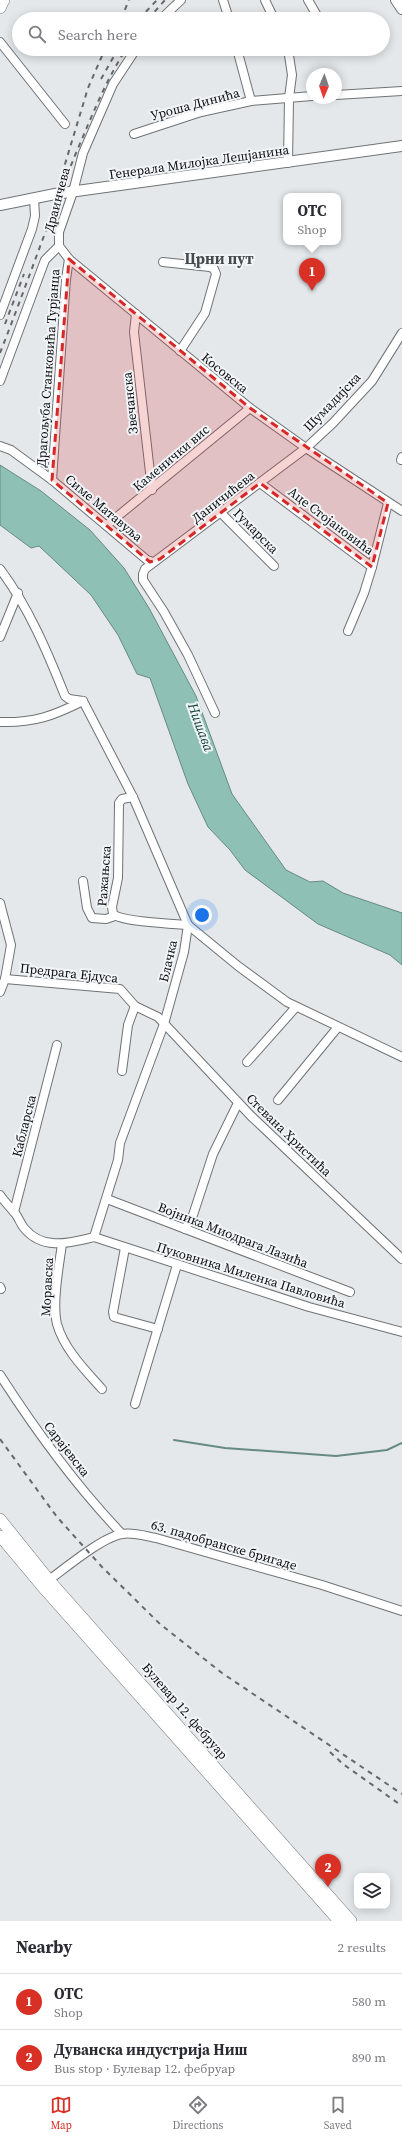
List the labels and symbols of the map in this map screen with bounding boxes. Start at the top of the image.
north arrow [306,68,342,104]
street label: Уроша Динића [149,84,242,124]
street label: Генерала Милојка Лешјанина [108,141,291,183]
street label: Драинчева [40,165,74,234]
district label: Црни пут [184,248,254,269]
pin: 1 [299,258,325,291]
street label: Драгољуба Станковића Турјанца [33,268,63,468]
street label: Косовска [198,349,252,397]
street label: Шумадијска [300,369,365,435]
street label: Звечанска [118,371,142,435]
street label: Каменички вис [129,421,213,495]
street label: Даничићева [188,467,258,527]
street label: Симе Матавуља [62,471,147,546]
street label: Аце Стојановића [285,483,378,559]
street label: Гумарска [230,505,282,557]
water label: Нишава [183,699,219,755]
street label: Ражањска [93,845,115,907]
your location [192,905,212,925]
street label: Блачка [155,938,181,984]
street label: Предрага Ејдуса [19,959,119,987]
street label: Стевана Христића [243,1090,336,1180]
street label: Кабларска [8,1093,40,1159]
street label: Војника Миодрага Лазића [155,1198,311,1272]
street label: Пуковника Миленка Павловића [155,1238,348,1312]
street label: Моравска [37,1257,57,1317]
street label: Сарајевска [40,1418,94,1480]
street label: 63. падобранске бригаде [149,1516,299,1574]
street label: Булевар 12. фебруар [138,1659,232,1763]
pin: 2 [315,1854,341,1887]

